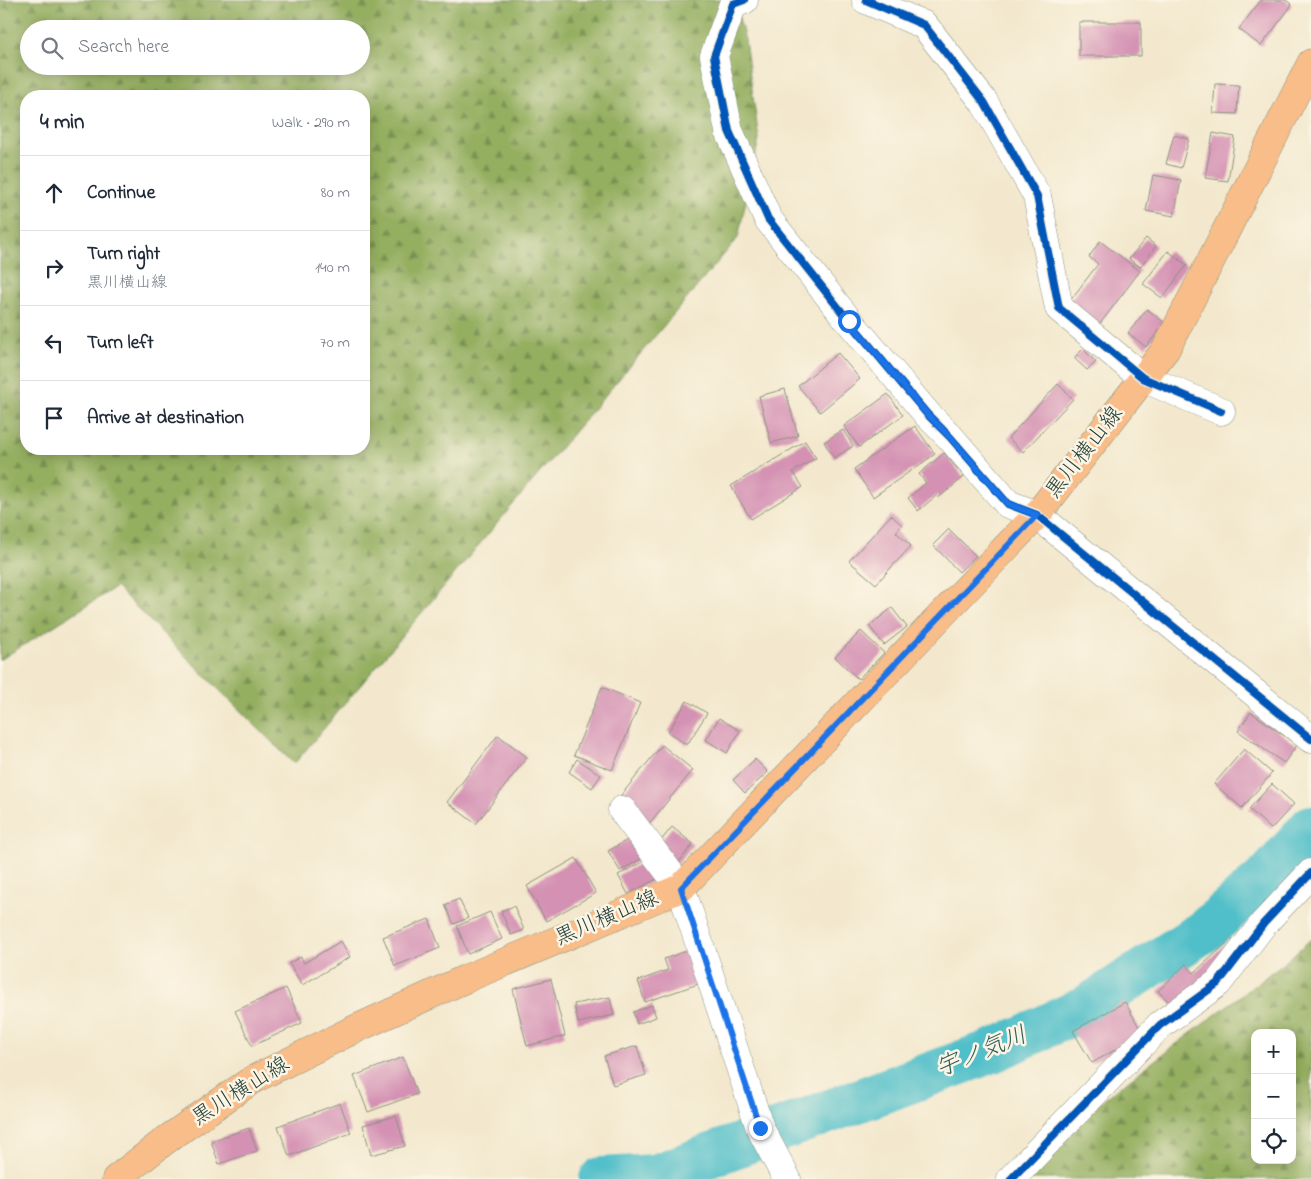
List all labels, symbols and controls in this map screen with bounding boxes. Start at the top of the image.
search box [20,20,370,75]
icon: search [38,34,66,62]
text: Search here [78,34,169,61]
text: 4 min [40,108,84,138]
text: Walk · 290 m [272,111,350,135]
icon: ahead [40,179,68,207]
text: Continue [87,180,155,207]
text: 80 m [321,181,350,205]
text: Turn right [87,241,160,268]
icon: right [40,254,68,282]
text: 140 m [315,256,350,280]
text: 黒川横山線 [87,271,167,295]
route start [838,310,861,333]
icon: left [40,329,68,357]
text: Turn left [87,330,154,357]
text: 70 m [320,331,350,355]
street label: 黒川横山線 [1039,400,1131,506]
icon: arrive [40,404,68,432]
text: Arrive at destination [87,405,244,432]
street label: 黒川横山線 [550,883,664,955]
water label: 宇ノ気川 [931,1019,1033,1087]
map controls [1251,1029,1296,1164]
button: + [1251,1029,1296,1074]
street label: 黒川横山線 [186,1049,296,1135]
button: − [1251,1074,1296,1119]
route end [749,1117,772,1140]
button: locate [1251,1119,1296,1164]

